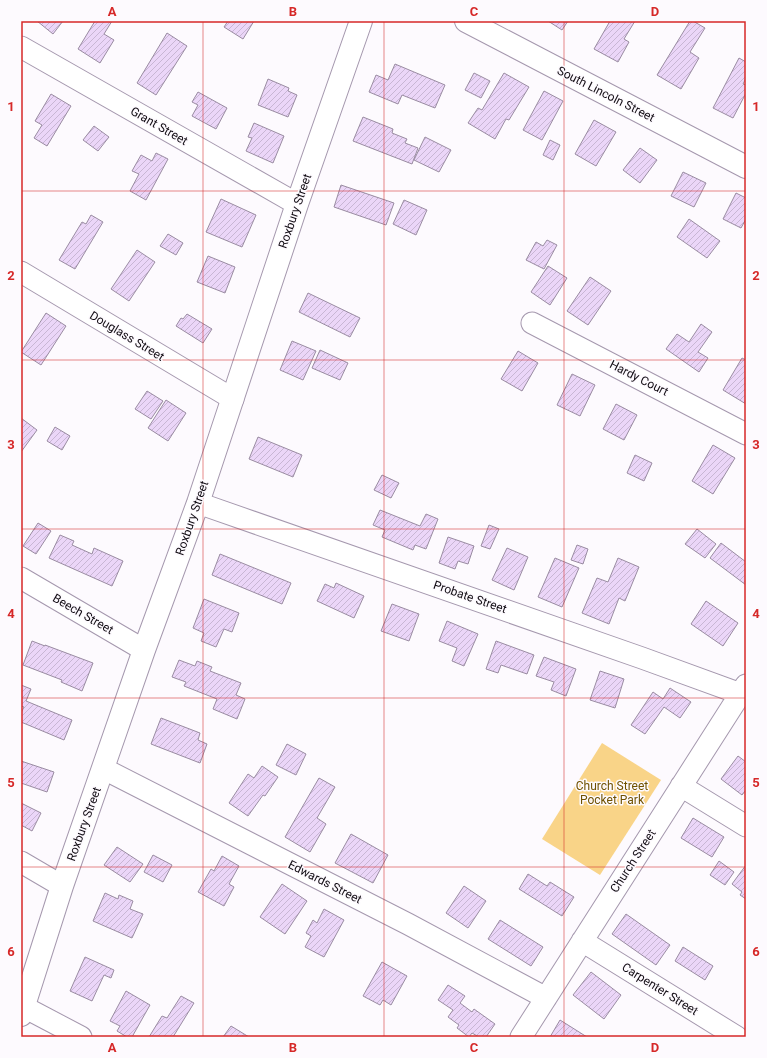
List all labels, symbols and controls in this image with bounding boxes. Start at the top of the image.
text: A [108,4,117,19]
text: B [289,4,297,19]
text: C [470,4,479,19]
text: D [651,4,659,19]
street label: South Lincoln Street [555,63,657,125]
text: 1 [7,99,15,114]
text: 1 [752,99,760,114]
street label: Grant Street [128,104,190,148]
street label: Roxbury Street [276,172,314,250]
text: 2 [7,268,15,283]
text: 2 [752,268,760,283]
street label: Douglass Street [87,308,167,364]
street label: Hardy Court [607,357,671,399]
text: 3 [7,437,15,452]
text: 3 [752,437,760,452]
street label: Roxbury Street [173,479,211,557]
street label: Probate Street [432,578,509,616]
street label: Beech Street [50,591,116,637]
text: 4 [7,606,15,621]
text: 4 [752,606,760,621]
text: 5 [7,775,15,790]
text: 5 [752,775,760,790]
park label: Church Street Pocket Park [576,779,648,807]
street label: Roxbury Street [64,785,104,863]
street label: Church Street [607,827,659,895]
street label: Edwards Street [286,857,364,907]
text: 6 [7,944,15,959]
text: 6 [752,944,760,959]
street label: Carpenter Street [619,960,701,1018]
text: A [108,1040,117,1055]
text: B [289,1040,297,1055]
text: C [470,1040,479,1055]
text: D [651,1040,659,1055]

